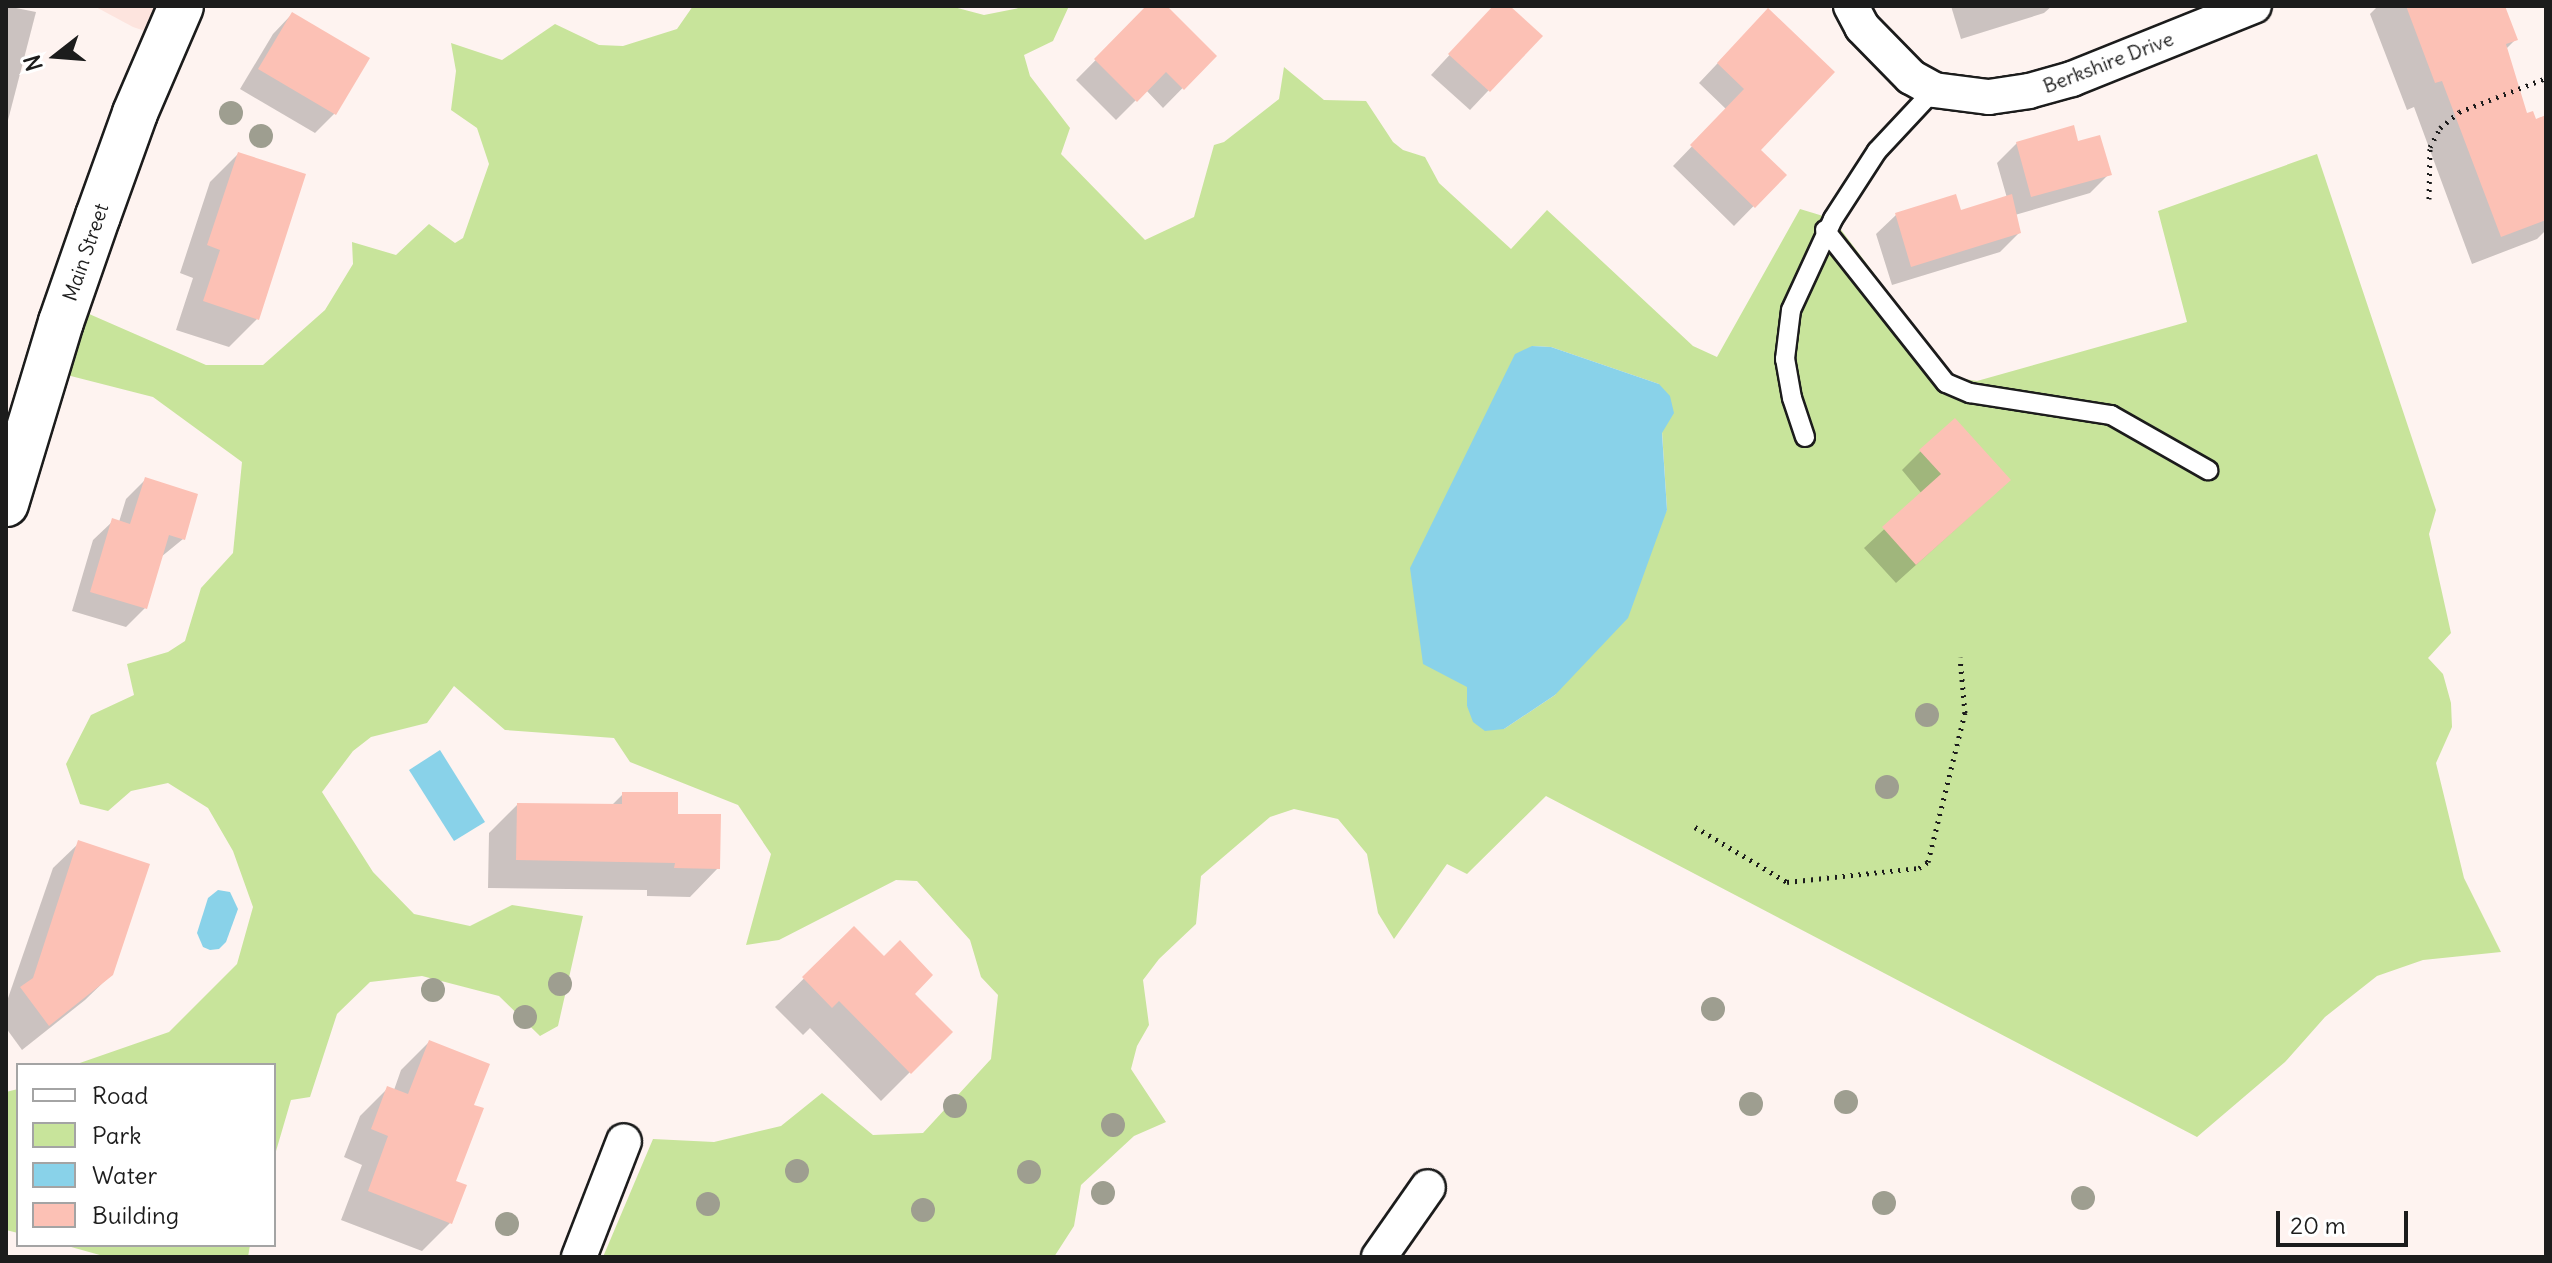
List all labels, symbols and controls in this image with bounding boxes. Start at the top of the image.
north arrow [16,16,96,96]
street label: Berkshire Drive [2039,26,2177,98]
text: N [17,52,49,74]
street label: Main Street [57,200,113,304]
legend [16,1063,276,1247]
text: Road [92,1080,148,1110]
text: Park [92,1120,142,1150]
text: Water [92,1160,157,1190]
scale bar [2280,1195,2412,1245]
text: Building [92,1200,179,1230]
text: 20 m [2290,1210,2346,1240]

